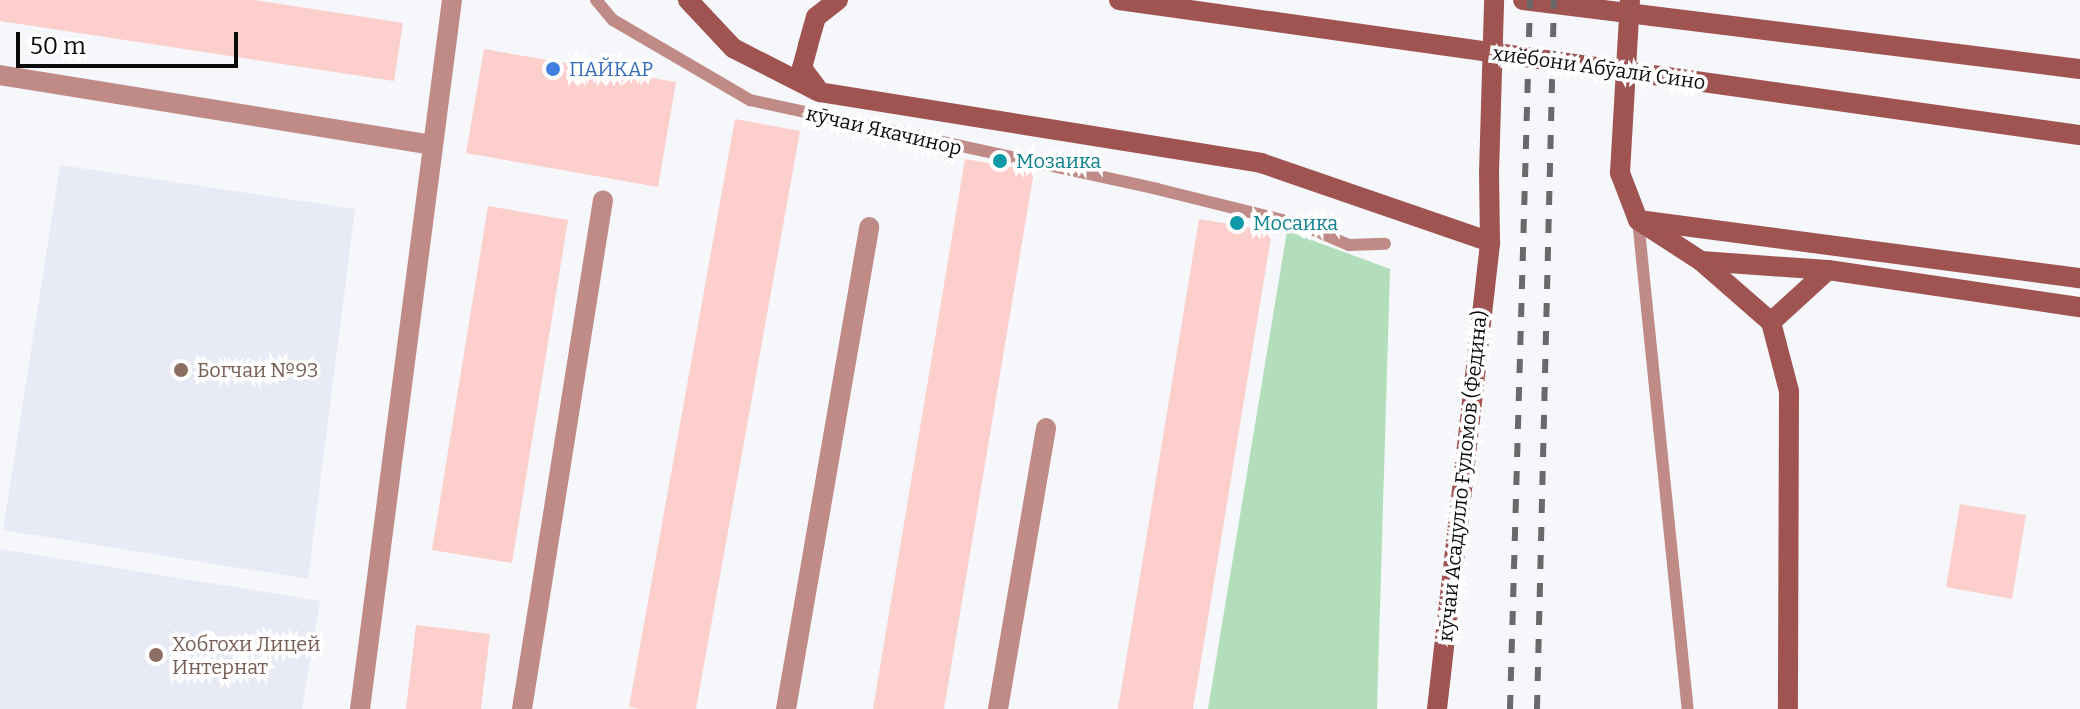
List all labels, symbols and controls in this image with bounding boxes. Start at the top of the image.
scale bar [20,16,242,66]
text: 50 m [30,32,86,60]
street label: хиёбони Абӯалӣ Сино [1491,41,1707,95]
place label: ПАЙКАР [569,57,653,81]
marker: ПАЙКАР [544,60,562,78]
street label: кӯчаи Якачинор [804,101,964,161]
place label: Мозаика [1016,149,1101,173]
marker: Мозаика [991,152,1009,170]
place label: Мосаика [1253,211,1338,235]
marker: Мосаика [1228,214,1246,232]
street label: кӯчаи Асадулло Ғуломов (Федина) [1434,309,1492,643]
place label: Богчаи №93 [197,358,318,382]
marker: Богчаи №93 [172,361,190,379]
place label: Хобгохи Лицей Интернат [172,632,320,679]
marker: Хобгохи Лицей Интернат [147,646,165,664]

